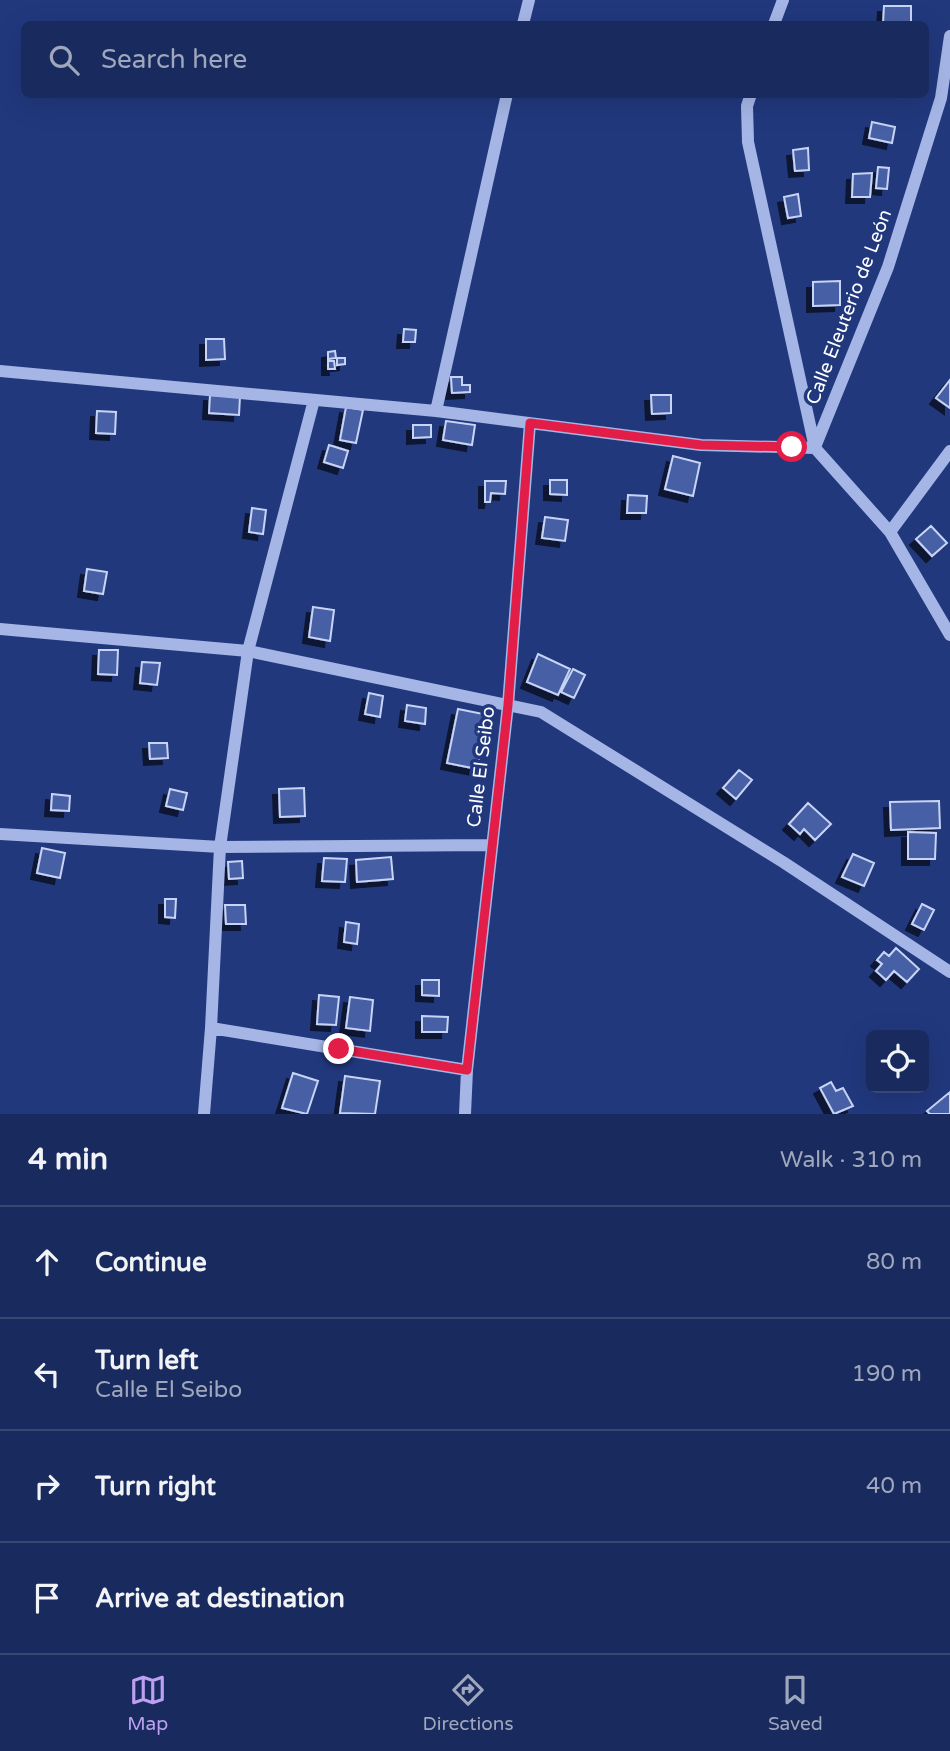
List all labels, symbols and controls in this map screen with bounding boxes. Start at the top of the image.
search box [21,21,929,98]
icon: search [45,41,83,79]
text: Search here [101,44,247,75]
street label: Calle Eleuterio de León [802,206,896,408]
route start [776,431,807,462]
street label: Calle El Seibo [463,705,499,829]
map controls [866,1030,929,1093]
button: locate [866,1030,929,1093]
route end [323,1033,354,1064]
text: 4 min [28,1141,108,1178]
text: Walk · 310 m [780,1146,922,1174]
icon: ahead [28,1243,66,1281]
text: Continue [95,1247,207,1278]
text: 80 m [866,1248,922,1276]
text: Turn left [95,1345,198,1376]
icon: left [28,1355,66,1393]
text: 190 m [852,1360,922,1388]
text: Calle El Seibo [95,1376,242,1404]
icon: right [28,1467,66,1505]
text: Turn right [95,1471,216,1502]
text: 40 m [866,1472,922,1500]
icon: arrive [28,1579,66,1617]
text: Arrive at destination [95,1583,345,1614]
tab: Map [127,1671,168,1735]
tab: Directions [423,1671,514,1735]
tab: Saved [768,1671,823,1735]

